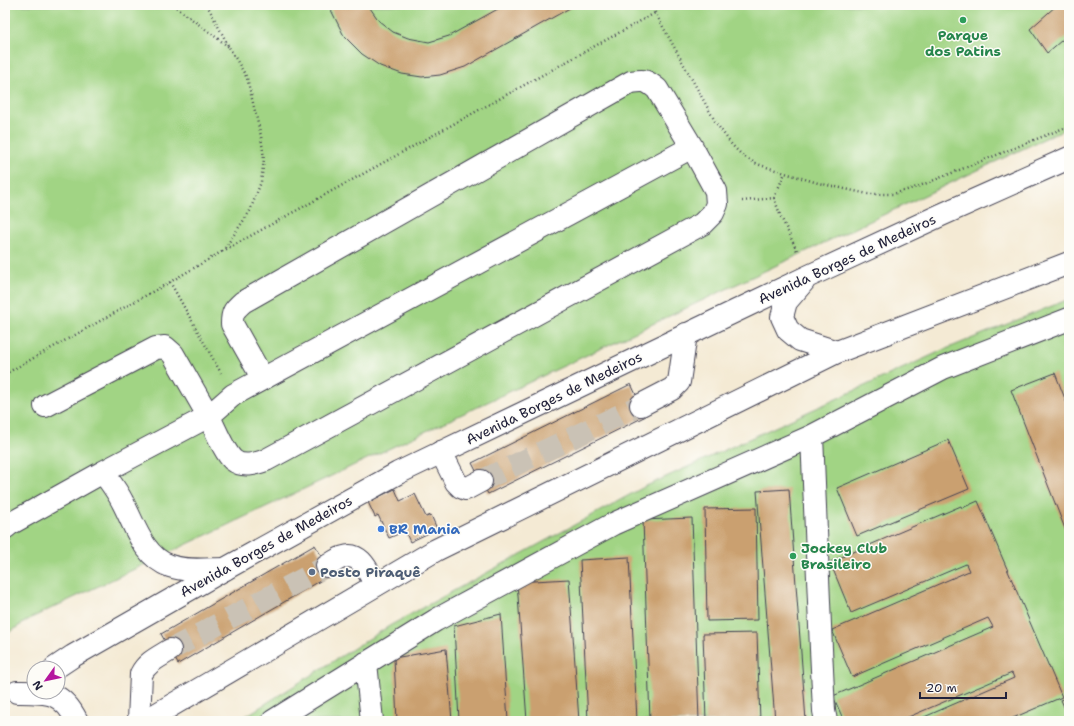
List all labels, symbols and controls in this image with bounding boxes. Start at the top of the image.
marker: Parque dos Patins [958,15,968,25]
place label: Parque dos Patins [925,26,1001,60]
street label: Avenida Borges de Medeiros [755,210,939,308]
street label: Avenida Borges de Medeiros [463,347,645,449]
street label: Avenida Borges de Medeiros [177,491,355,601]
place label: BR Mania [389,520,460,538]
marker: BR Mania [376,524,386,534]
place label: Jockey Club Brasileiro [801,539,887,573]
marker: Jockey Club Brasileiro [788,551,798,561]
place label: Posto Piraquê [320,563,421,581]
marker: Posto Piraquê [307,567,317,577]
north arrow [26,660,66,700]
scale bar [920,674,1006,700]
text: N [29,677,47,693]
text: 20 m [926,680,957,696]

